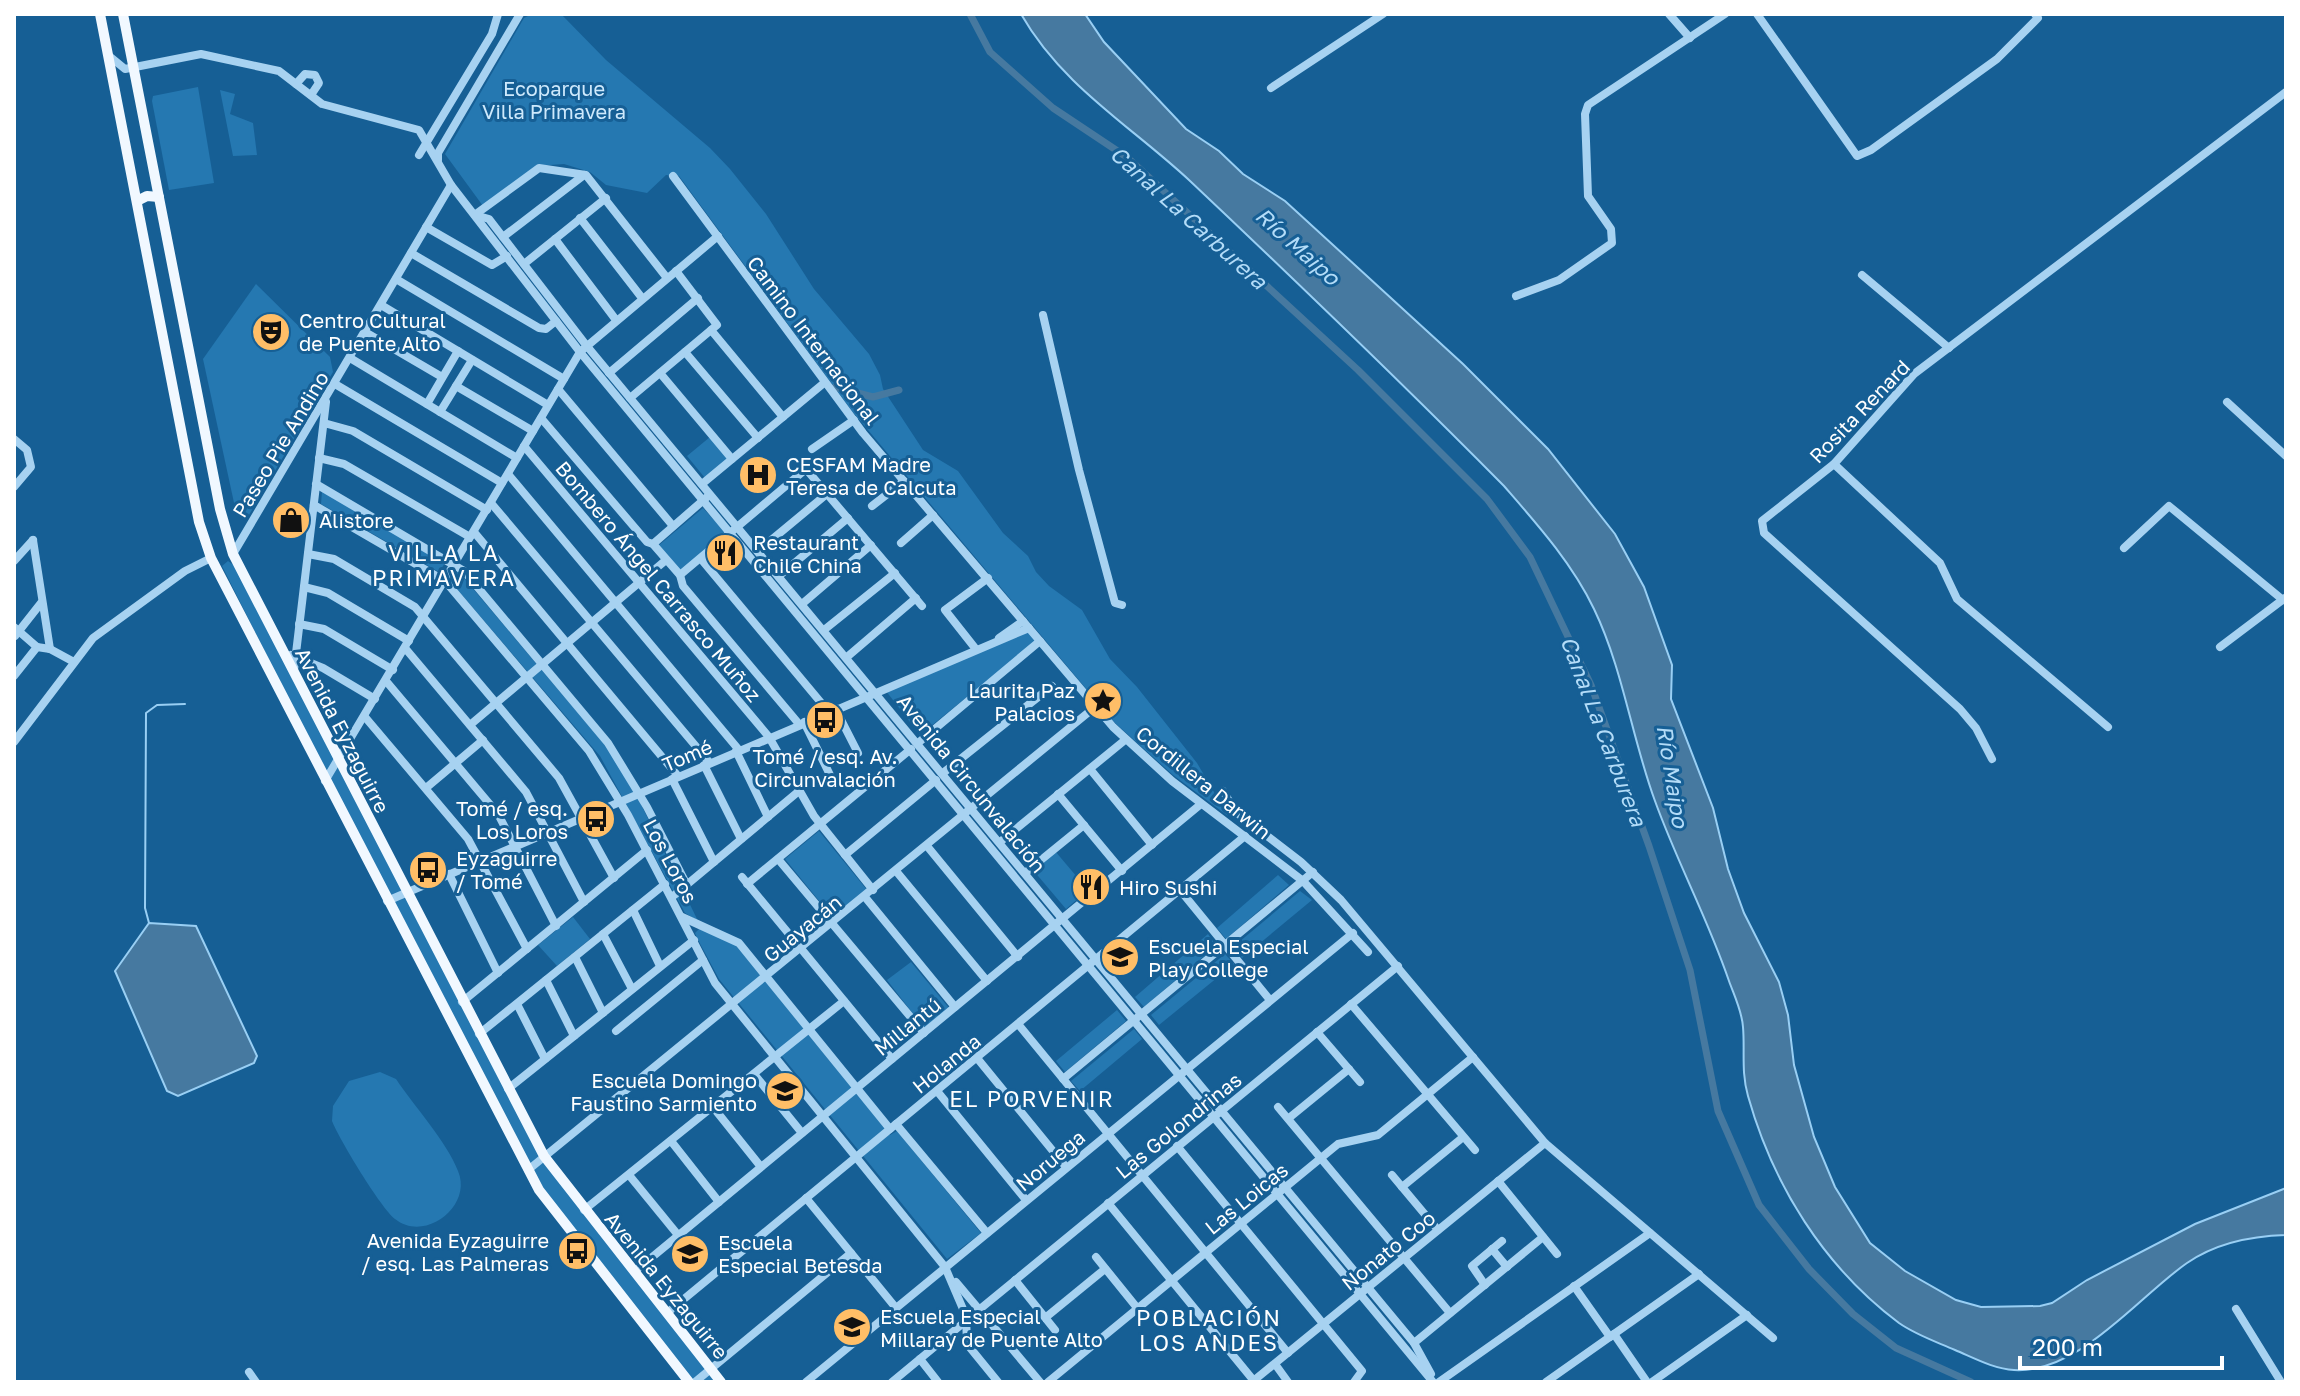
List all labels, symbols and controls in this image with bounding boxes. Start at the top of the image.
park label: Ecoparque Villa Primavera [482,76,626,123]
water label: Canal La Carburera [1105,140,1274,295]
water label: Río Maipo [1250,201,1347,292]
street label: Camino Internacional [743,251,885,429]
place label: Centro Cultural de Puente Alto [299,308,446,355]
theatre icon: Centro Cultural de Puente Alto [250,311,292,353]
street label: Rosita Renard [1804,354,1914,468]
street label: Paseo Pie Andino [227,367,333,521]
place label: CESFAM Madre Teresa de Calcuta [786,452,957,499]
hospital icon: CESFAM Madre Teresa de Calcuta [737,454,779,496]
street label: Bombero Ángel Carrasco Muñoz [551,456,767,706]
shop icon: Alistore [270,499,312,541]
place label: Alistore [319,508,394,532]
place label: Restaurant Chile China [753,530,862,577]
restaurant icon: Restaurant Chile China [704,532,746,574]
district label: VILLA LA PRIMAVERA [372,539,516,591]
water label: Canal La Carburera [1555,632,1653,831]
street label: Avenida Eyzaguirre [291,643,395,817]
place label: Laurita Paz Palacios [968,678,1075,725]
place icon: Laurita Paz Palacios [1082,680,1124,722]
street label: Avenida Circunvalación [893,689,1051,877]
bus stop icon: Tomé / esq. Av. Circunvalación [804,699,846,741]
street label: Cordillera Darwin [1132,720,1276,844]
water label: Río Maipo [1652,723,1695,831]
street label: Tomé [658,734,716,776]
place label: Tomé / esq. Av. Circunvalación [752,744,898,791]
place label: Tomé / esq. Los Loros [456,796,568,843]
bus stop icon: Tomé / esq. Los Loros [575,798,617,840]
street label: Los Loros [639,815,703,907]
place label: Eyzaguirre / Tomé [456,846,557,893]
bus stop icon: Eyzaguirre / Tomé [407,849,449,891]
restaurant icon: Hiro Sushi [1070,866,1112,908]
place label: Hiro Sushi [1119,875,1217,899]
street label: Guayacán [758,889,846,967]
place label: Escuela Especial Play College [1148,934,1309,981]
school or university icon: Escuela Especial Play College [1099,936,1141,978]
street label: Millantú [869,992,945,1060]
street label: Holanda [907,1028,985,1098]
street label: Las Golondrinas [1110,1067,1246,1183]
place label: Escuela Domingo Faustino Sarmiento [570,1068,757,1115]
school or university icon: Escuela Domingo Faustino Sarmiento [764,1070,806,1112]
district label: EL PORVENIR [949,1085,1115,1112]
street label: Noruega [1011,1124,1089,1196]
street label: Las Loicas [1200,1157,1292,1239]
street label: Nonato Coo [1336,1205,1440,1295]
street label: Avenida Eyzaguirre [600,1207,734,1363]
place label: Avenida Eyzaguirre / esq. Las Palmeras [361,1228,549,1275]
bus stop icon: Avenida Eyzaguirre / esq. Las Palmeras [556,1230,598,1272]
place label: Escuela Especial Betesda [718,1230,882,1277]
school or university icon: Escuela Especial Betesda [669,1233,711,1275]
place label: Escuela Especial Millaray de Puente Alto [880,1304,1103,1351]
district label: POBLACIÓN LOS ANDES [1136,1304,1282,1356]
school or university icon: Escuela Especial Millaray de Puente Alto [831,1306,873,1348]
scale bar [2020,1320,2222,1370]
text: 200 m [2032,1332,2103,1361]

